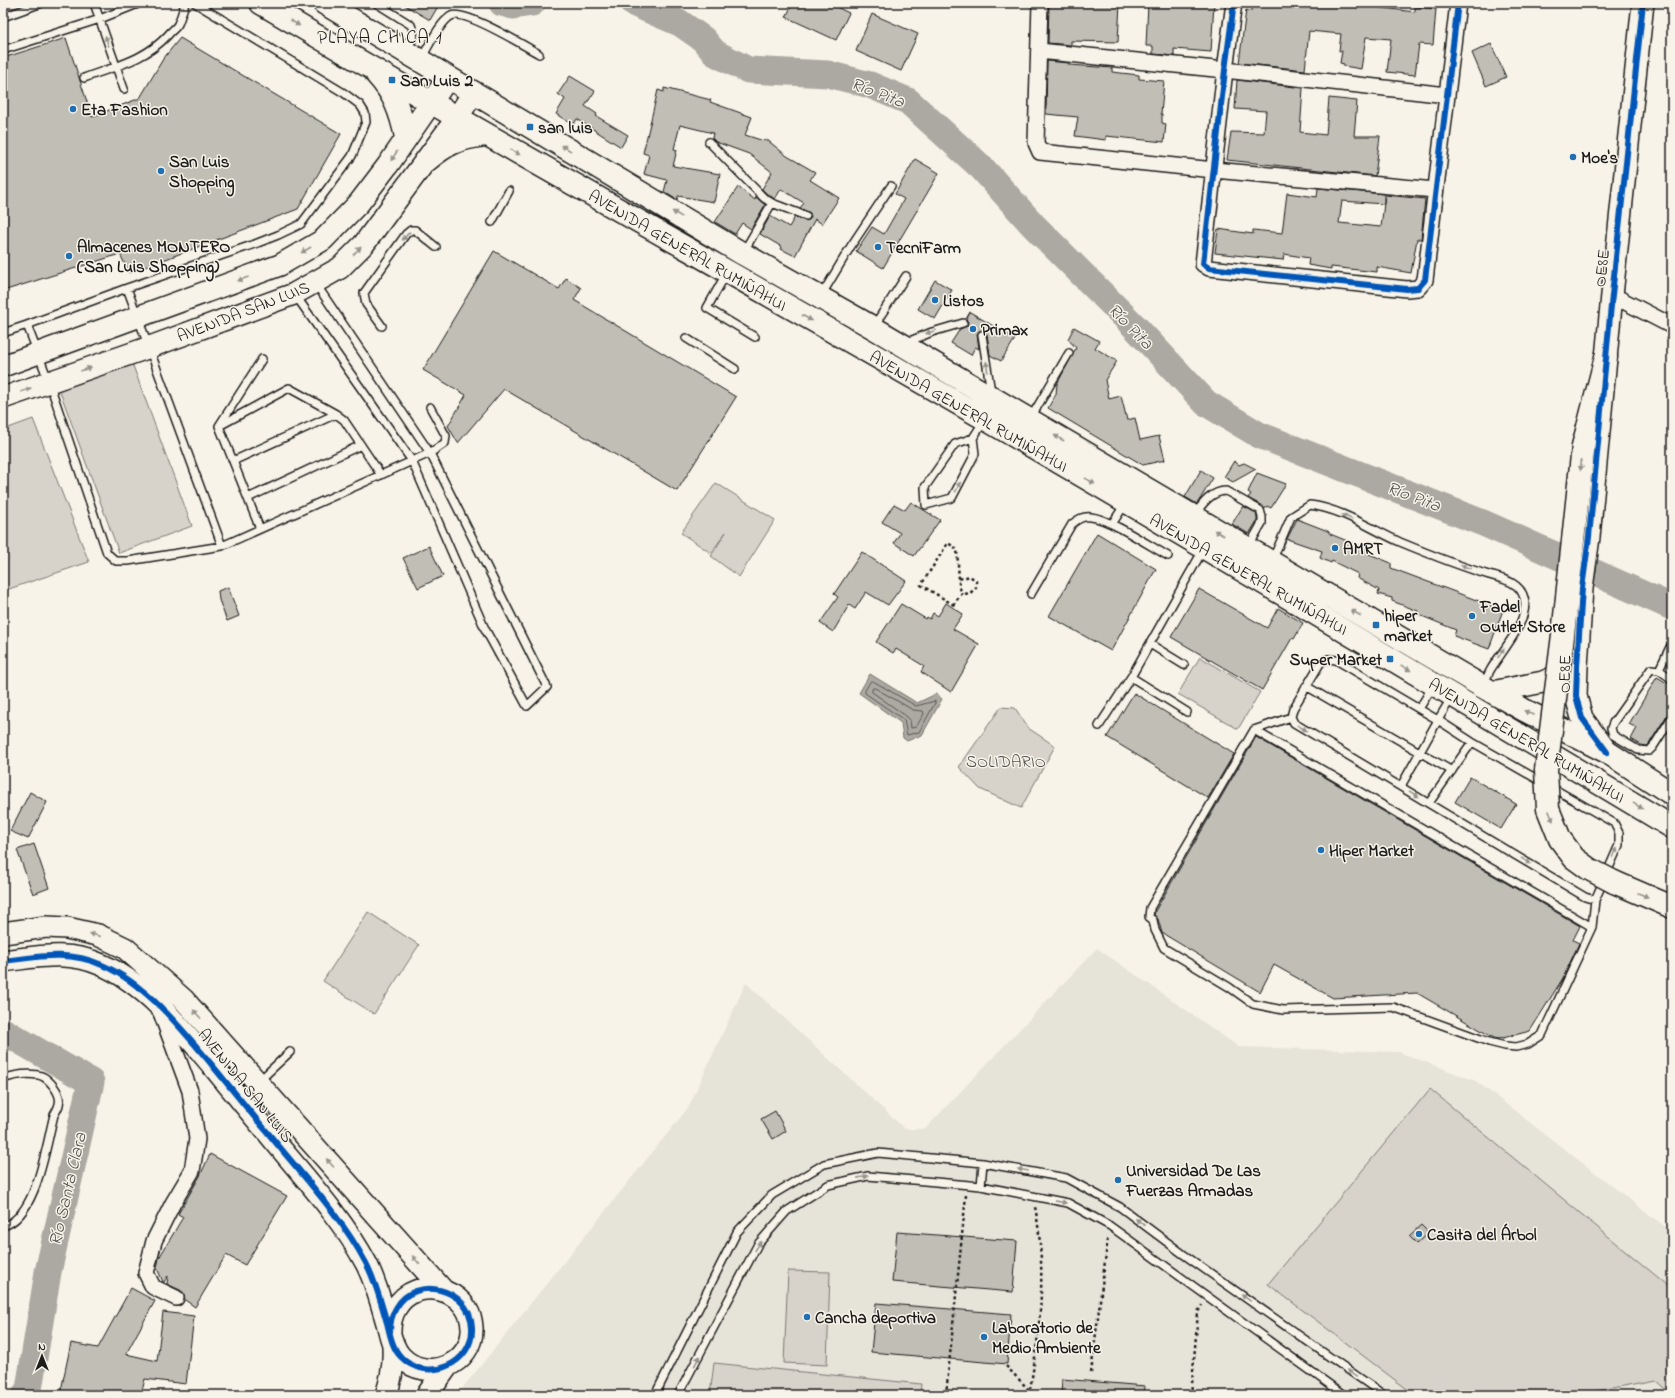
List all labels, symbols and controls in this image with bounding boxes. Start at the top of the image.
one-way arrow [290,19,300,27]
district label: PLAYA CHICA 1 [317,25,443,52]
one-way arrow [104,35,110,47]
place label: San Luis 2 [400,69,474,94]
water label: Río Pita [847,72,908,116]
marker: San Luis 2 [387,75,397,85]
place label: Eta Fashion [81,98,168,123]
marker: Eta Fashion [68,104,78,114]
place label: san luis [538,116,593,141]
marker: san luis [525,122,535,132]
one-way arrow [561,144,571,152]
place label: Moe's [1581,146,1619,171]
one-way arrow [509,148,521,155]
place label: San Luis Shopping [169,150,235,197]
one-way arrow [390,151,398,161]
marker: Moe's [1568,152,1578,162]
marker: San Luis Shopping [156,166,166,176]
street label: AVENIDA GENERAL RUMIÑAHUI [583,184,791,319]
one-way arrow [671,211,683,218]
one-way arrow [401,231,410,241]
place label: Almacenes MONTERO (San Luis Shopping) [77,235,231,282]
place label: TecniFarm [886,236,961,261]
marker: TecniFarm [873,242,883,252]
one-way arrow [301,246,311,254]
one-way arrow [352,246,362,256]
street label: OE8E [1588,248,1617,288]
marker: Almacenes MONTERO (San Luis Shopping) [64,251,74,261]
street label: AVENIDA SAN LUIS [173,276,314,349]
one-way arrow [237,276,249,282]
place label: Listos [943,289,985,314]
marker: Listos [930,295,940,305]
water label: Río Pita [1101,298,1158,357]
one-way arrow [801,314,813,321]
place label: Primax [981,318,1029,343]
marker: Primax [968,324,978,334]
one-way arrow [925,329,937,335]
street label: AVENIDA GENERAL RUMIÑAHUI [864,345,1072,480]
one-way arrow [984,361,990,373]
one-way arrow [80,366,92,372]
one-way arrow [20,386,32,392]
one-way arrow [1053,435,1065,442]
one-way arrow [1578,459,1585,471]
water label: Río Pita [1383,476,1444,520]
one-way arrow [1084,477,1096,484]
one-way arrow [954,481,961,493]
street label: AVENIDA GENERAL RUMIÑAHUI [1144,508,1352,643]
one-way arrow [1341,514,1352,520]
one-way arrow [1214,529,1225,536]
place label: AMRT [1343,537,1383,562]
marker: AMRT [1330,543,1340,553]
one-way arrow [1460,564,1472,570]
place label: Fadel Outlet Store [1479,595,1567,640]
place label: hiper market [1384,604,1433,649]
one-way arrow [1350,609,1362,616]
marker: Fadel Outlet Store [1467,611,1477,621]
marker: hiper market [1371,620,1381,630]
place label: Super Market [1289,648,1382,673]
one-way arrow [1497,648,1505,658]
marker: Super Market [1385,654,1395,664]
street label: OE8E [1553,655,1578,693]
one-way arrow [1401,665,1412,672]
street label: AVENIDA GENERAL RUMIÑAHUI [1423,672,1629,810]
one-way arrow [1523,710,1535,716]
one-way arrow [1297,724,1308,731]
park label: SOLIDARIO [966,750,1046,775]
one-way arrow [1408,791,1420,798]
one-way arrow [1632,803,1644,810]
one-way arrow [1548,811,1554,822]
place label: Hiper Market [1329,839,1414,864]
marker: Hiper Market [1316,845,1326,855]
one-way arrow [1612,848,1618,859]
one-way arrow [1520,858,1532,865]
one-way arrow [1638,892,1650,898]
one-way arrow [89,932,101,938]
one-way arrow [192,1008,201,1019]
street label: AVENIDA SAN LUIS [191,1023,299,1148]
water label: Río Santa Clara [43,1130,95,1249]
one-way arrow [325,1158,334,1168]
place label: Universidad De Las Fuerzas Armadas [1125,1159,1261,1204]
one-way arrow [1017,1167,1029,1173]
one-way arrow [857,1174,869,1180]
marker: Universidad De Las Fuerzas Armadas [1113,1175,1123,1185]
one-way arrow [1055,1199,1067,1205]
one-way arrow [1135,1218,1145,1226]
place label: Casita del Árbol [1427,1223,1537,1248]
marker: Casita del Árbol [1414,1229,1424,1239]
one-way arrow [754,1241,762,1251]
one-way arrow [411,1255,421,1265]
one-way arrow [1240,1294,1251,1302]
place label: Cancha deportiva [815,1306,936,1331]
marker: Cancha deportiva [802,1312,812,1322]
place label: Laboratorio de Medio Ambiente [992,1316,1102,1361]
marker: Laboratorio de Medio Ambiente [979,1332,989,1342]
north arrow [22,1336,62,1376]
text: N [38,1339,46,1355]
one-way arrow [693,1355,700,1366]
one-way arrow [1347,1369,1357,1377]

